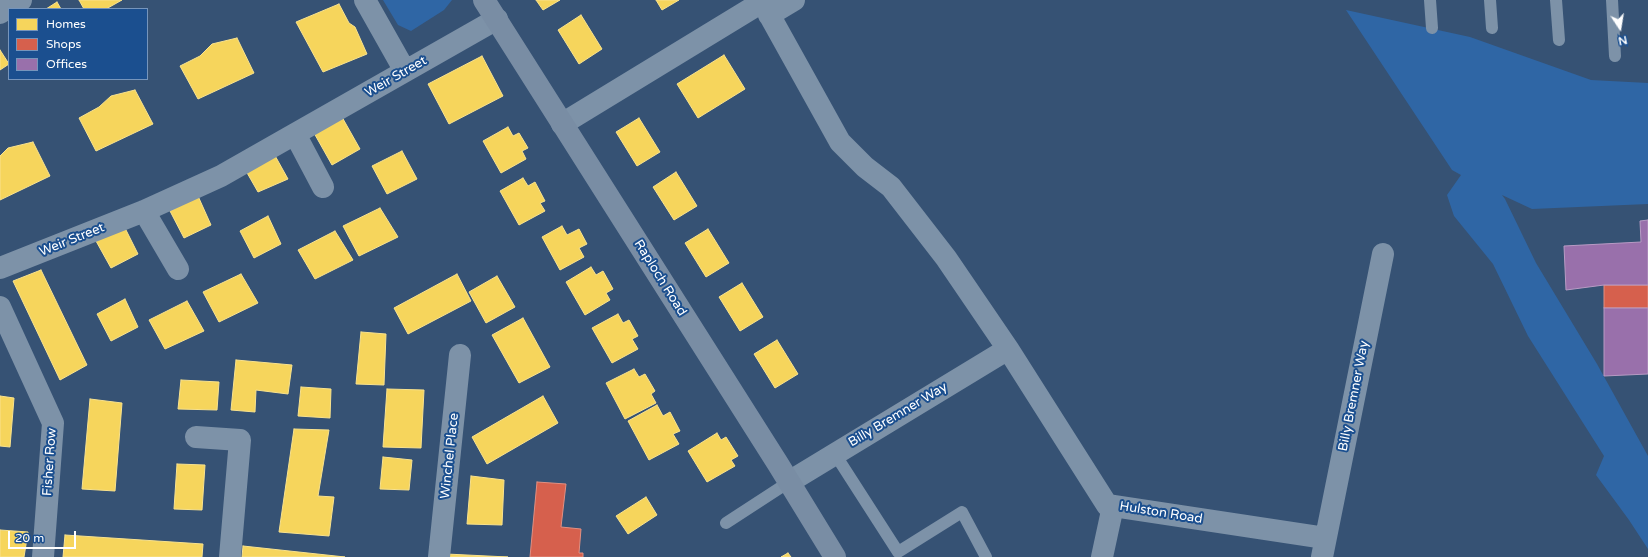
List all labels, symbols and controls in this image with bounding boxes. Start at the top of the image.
legend [8,8,148,80]
north arrow [1600,8,1640,48]
text: Homes [46,17,86,31]
text: N [1617,33,1628,48]
text: Shops [46,37,81,51]
street label: Weir Street [362,53,430,101]
text: Offices [46,57,87,71]
street label: Weir Street [37,220,107,260]
street label: Raploch Road [630,237,690,319]
street label: Billy Bremner Way [1336,339,1372,453]
street label: Billy Bremner Way [846,379,950,451]
street label: Winchel Place [438,412,462,500]
street label: Fisher Row [40,427,60,497]
street label: Hulston Road [1118,499,1204,527]
scale bar [10,523,78,549]
text: 20 m [15,531,44,545]

